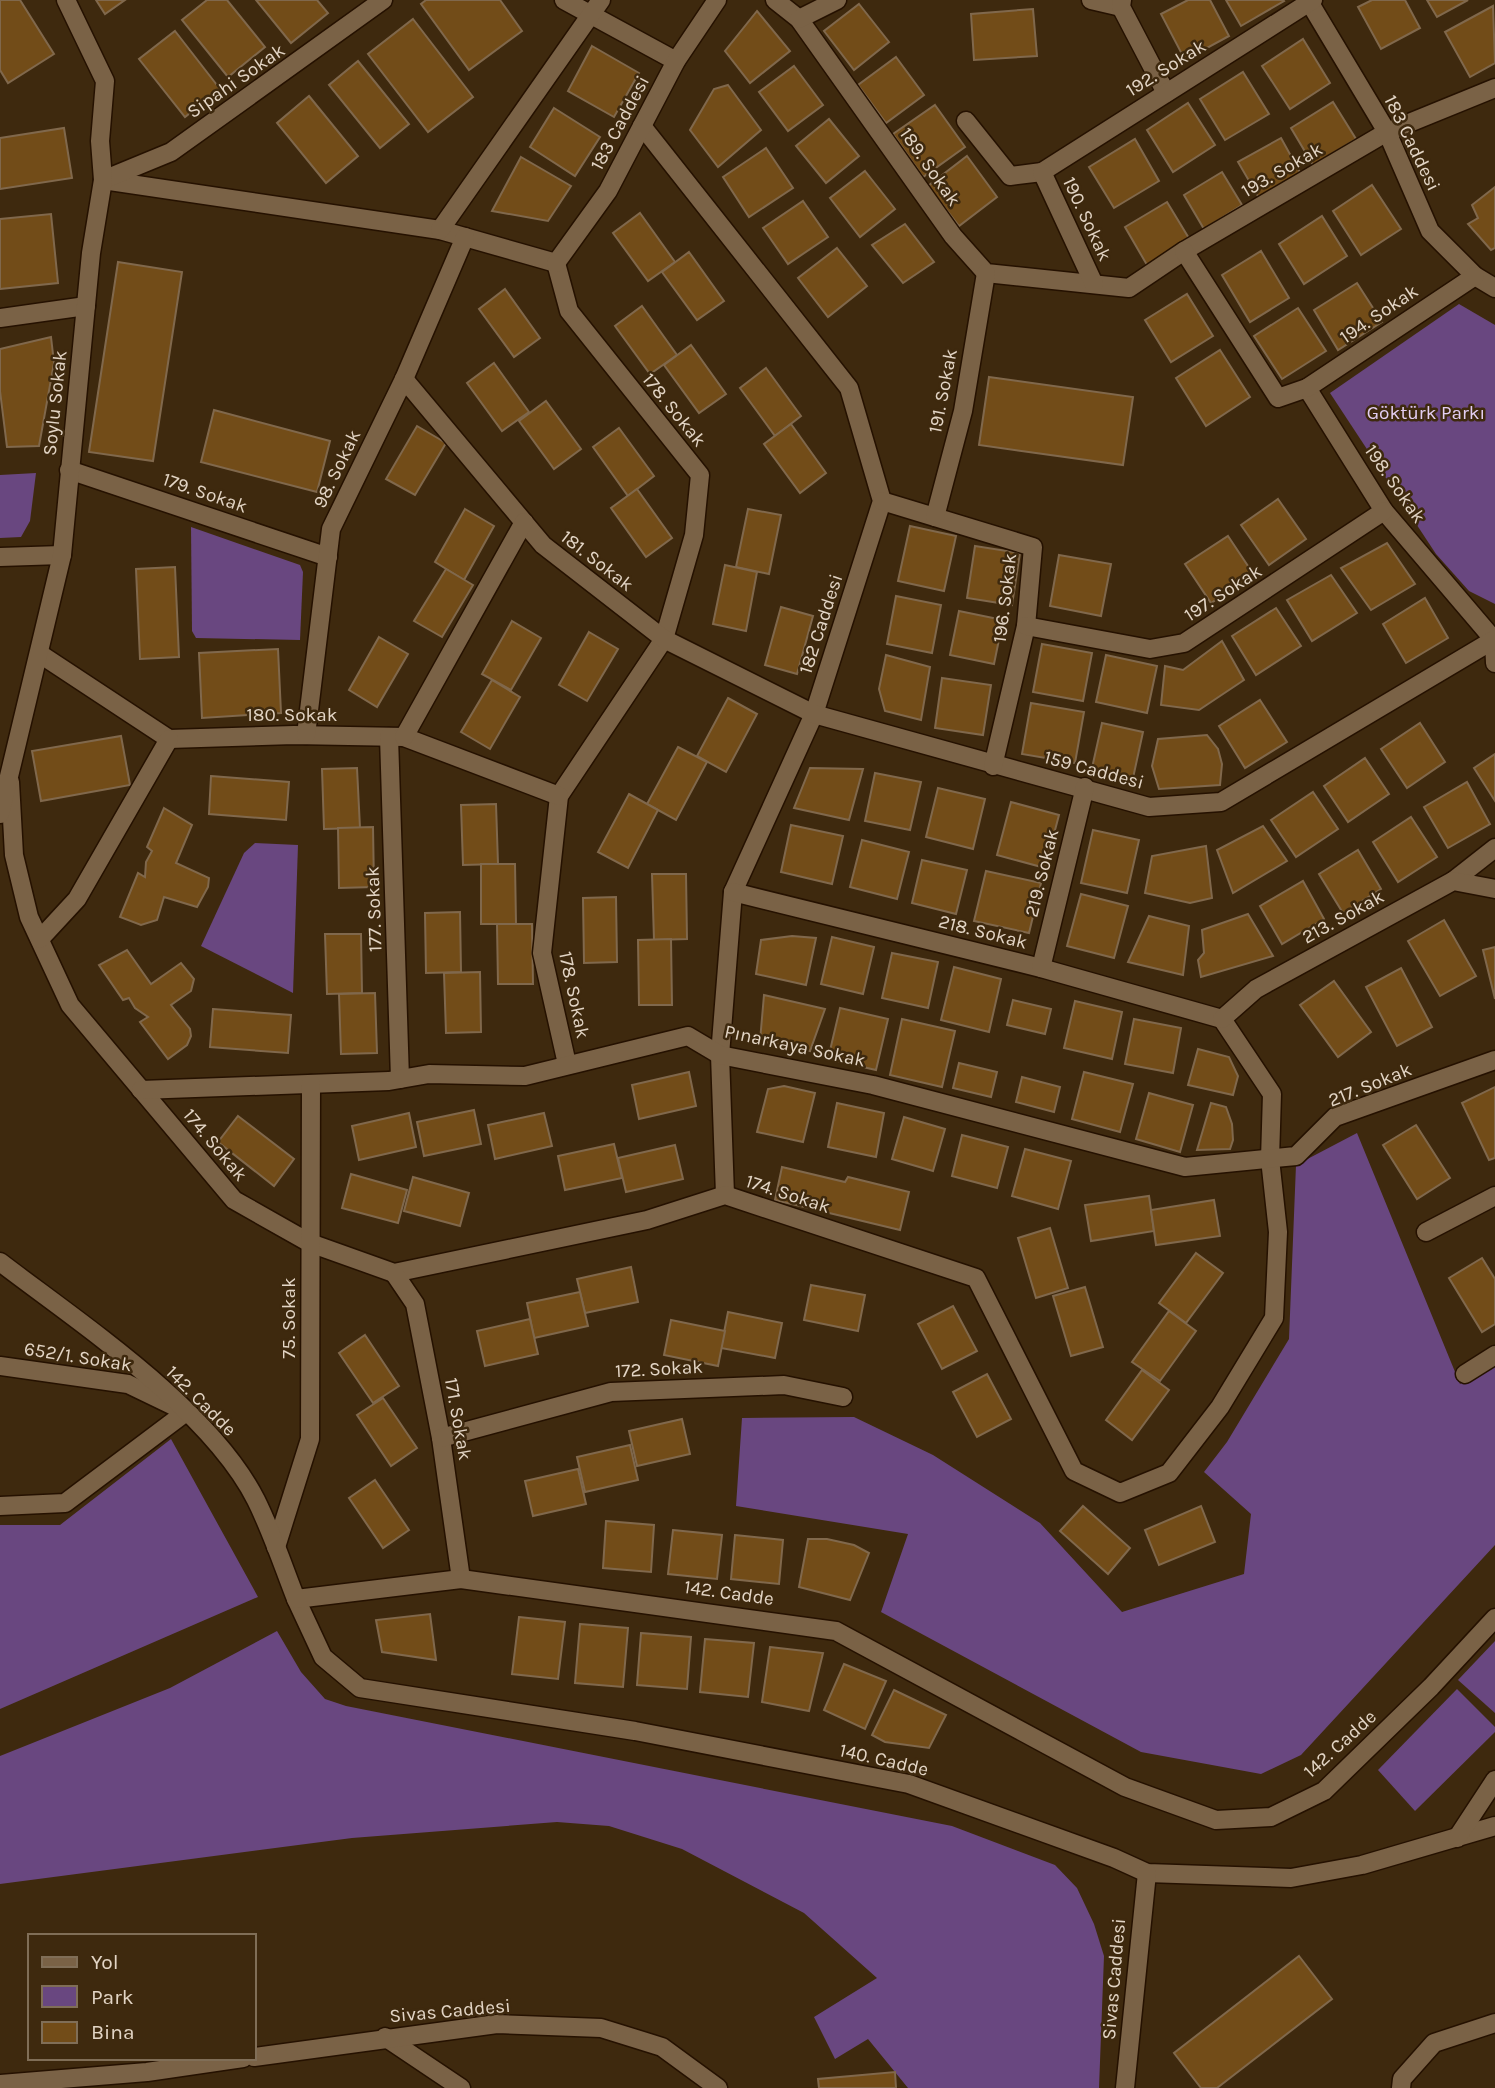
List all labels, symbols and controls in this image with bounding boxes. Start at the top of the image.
street label: 192. Sokak [1122,35,1210,101]
street label: Sipahi Sokak [183,39,289,123]
street label: 183 Caddesi [586,72,654,174]
street label: 183 Caddesi [1379,92,1445,194]
street label: 189. Sokak [895,124,965,211]
street label: 193. Sokak [1237,138,1327,202]
street label: 190. Sokak [1058,173,1116,265]
street label: 194. Sokak [1336,280,1423,348]
street label: 191. Sokak [924,347,962,435]
street label: Soylu Sokak [39,349,71,457]
street label: 178. Sokak [638,369,711,452]
park label: Göktürk Parkı [1367,402,1485,424]
street label: 98. Sokak [309,426,366,512]
street label: 198. Sokak [1360,441,1430,528]
street label: 179. Sokak [160,468,250,518]
street label: 181. Sokak [556,526,638,596]
street label: 196. Sokak [989,552,1021,644]
street label: 197. Sokak [1180,560,1266,626]
street label: 182 Caddesi [795,571,847,677]
street label: 180. Sokak [247,704,338,726]
street label: 159 Caddesi [1042,746,1146,794]
street label: 219. Sokak [1020,826,1064,919]
street label: 177. Sokak [362,865,386,952]
street label: 213. Sokak [1298,885,1388,948]
street label: 218. Sokak [936,910,1030,954]
street label: 178. Sokak [554,949,594,1041]
street label: Pınarkaya Sokak [722,1020,868,1072]
street label: 217. Sokak [1325,1058,1415,1112]
street label: 174. Sokak [178,1104,252,1186]
street label: 174. Sokak [743,1170,833,1218]
street label: 75. Sokak [278,1277,300,1359]
street label: 652/1. Sokak [23,1338,134,1376]
street label: 172. Sokak [615,1356,704,1382]
street label: 142. Cadde [161,1361,241,1441]
street label: 171. Sokak [440,1376,476,1462]
street label: 142. Cadde [683,1576,775,1610]
street label: 142. Cadde [1299,1706,1381,1782]
street label: 140. Cadde [837,1739,931,1781]
street label: Sivas Caddesi [1098,1917,1130,2041]
legend [28,1934,256,2060]
text: Yol [91,1950,119,1974]
text: Park [91,1985,134,2009]
street label: Sivas Caddesi [388,1995,512,2027]
text: Bina [91,2020,135,2044]

